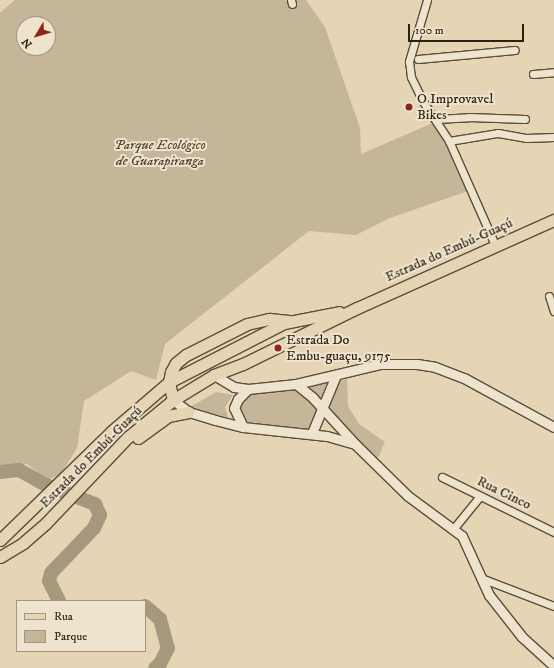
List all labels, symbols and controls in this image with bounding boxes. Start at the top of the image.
north arrow [16,16,56,56]
scale bar [410,16,526,42]
text: 100 m [415,23,444,38]
text: N [19,35,36,51]
place label: O Improvavel Bikes [417,91,493,124]
marker: O Improvavel Bikes [404,102,414,112]
park label: Parque Ecológico de Guarapiranga [114,137,206,170]
street label: Estrada do Embú-Guaçú [383,214,515,286]
place label: Estrada Do Embu-guaçu, 9175 [286,332,391,364]
marker: Estrada Do Embu-guaçu, 9175 [273,343,283,353]
street label: Estrada do Embú-Guaçú [36,402,146,512]
street label: Rua Cinco [474,473,534,513]
legend [16,600,146,652]
text: Rua [54,609,73,624]
text: Parque [54,629,87,644]

